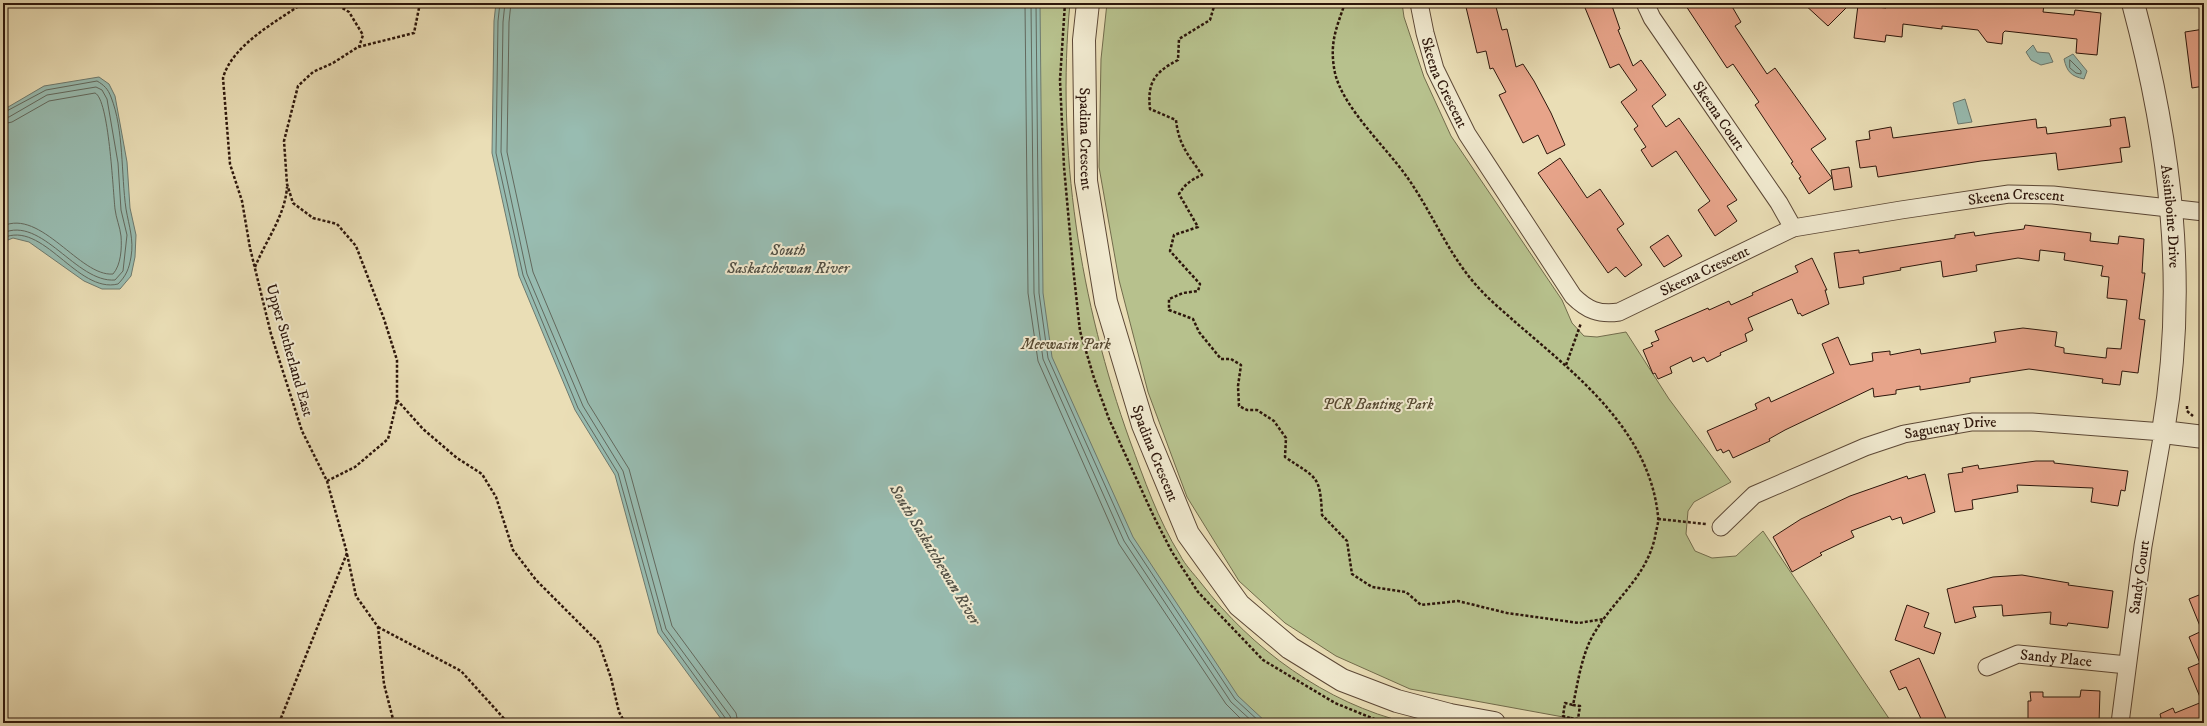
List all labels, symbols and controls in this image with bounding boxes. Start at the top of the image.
street label: Skeena Crescent [1417,35,1472,132]
street label: Skeena Court [1688,78,1749,154]
street label: Spadina Crescent [1075,87,1096,192]
street label: Assiniboine Drive [2156,163,2183,268]
street label: Skeena Crescent [1967,185,2066,210]
water label: South Saskatchewan River [726,240,850,278]
street label: Skeena Crescent [1657,241,1753,301]
street label: Upper Sutherland East [262,282,318,419]
park label: Meewasin Park [1020,335,1111,354]
park label: PCR Banting Park [1323,395,1434,414]
street label: Spadina Crescent [1127,403,1183,505]
street label: Saguenay Drive [1903,413,1996,444]
water label: South Saskatchewan River [885,480,986,630]
street label: Sandy Court [2125,539,2154,615]
street label: Sandy Place [2019,645,2093,671]

